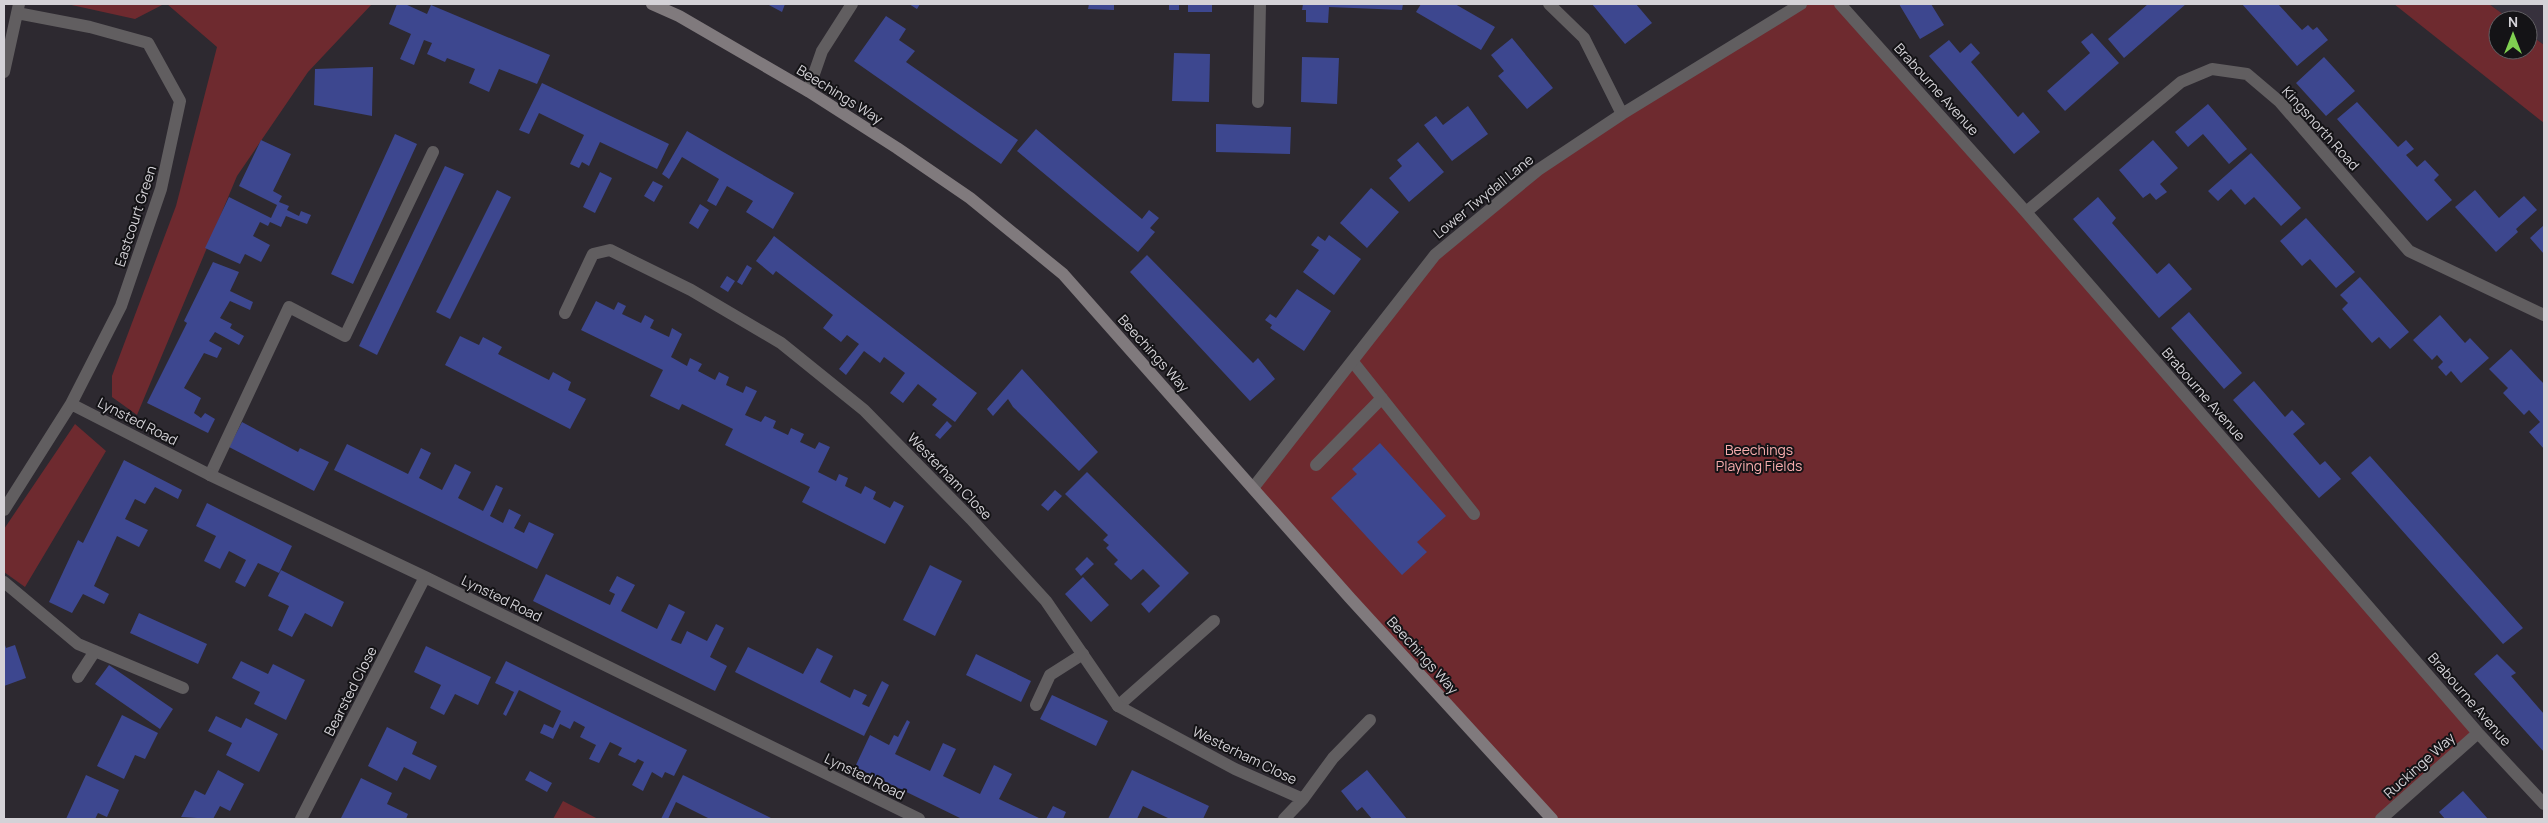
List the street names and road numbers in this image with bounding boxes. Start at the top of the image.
street label: Brabourne Avenue [1890,39,1984,139]
street label: Beechings Way [793,60,887,128]
street label: Kingsnorth Road [2278,82,2364,174]
street label: Lower Twydall Lane [1429,150,1537,242]
street label: Eastcourt Green [110,163,160,269]
street label: Beechings Way [1114,310,1194,396]
street label: Brabourne Avenue [2158,343,2250,445]
street label: Lynsted Road [95,393,181,449]
street label: Westerham Close [904,428,996,524]
street label: Lynsted Road [459,570,545,626]
street label: Beechings Way [1383,612,1463,698]
street label: Bearsted Close [319,643,381,739]
street label: Brabourne Avenue [2424,648,2516,750]
street label: Westerham Close [1190,721,1300,789]
street label: Ruckinge Way [2379,727,2459,802]
street label: Lynsted Road [822,748,908,804]

